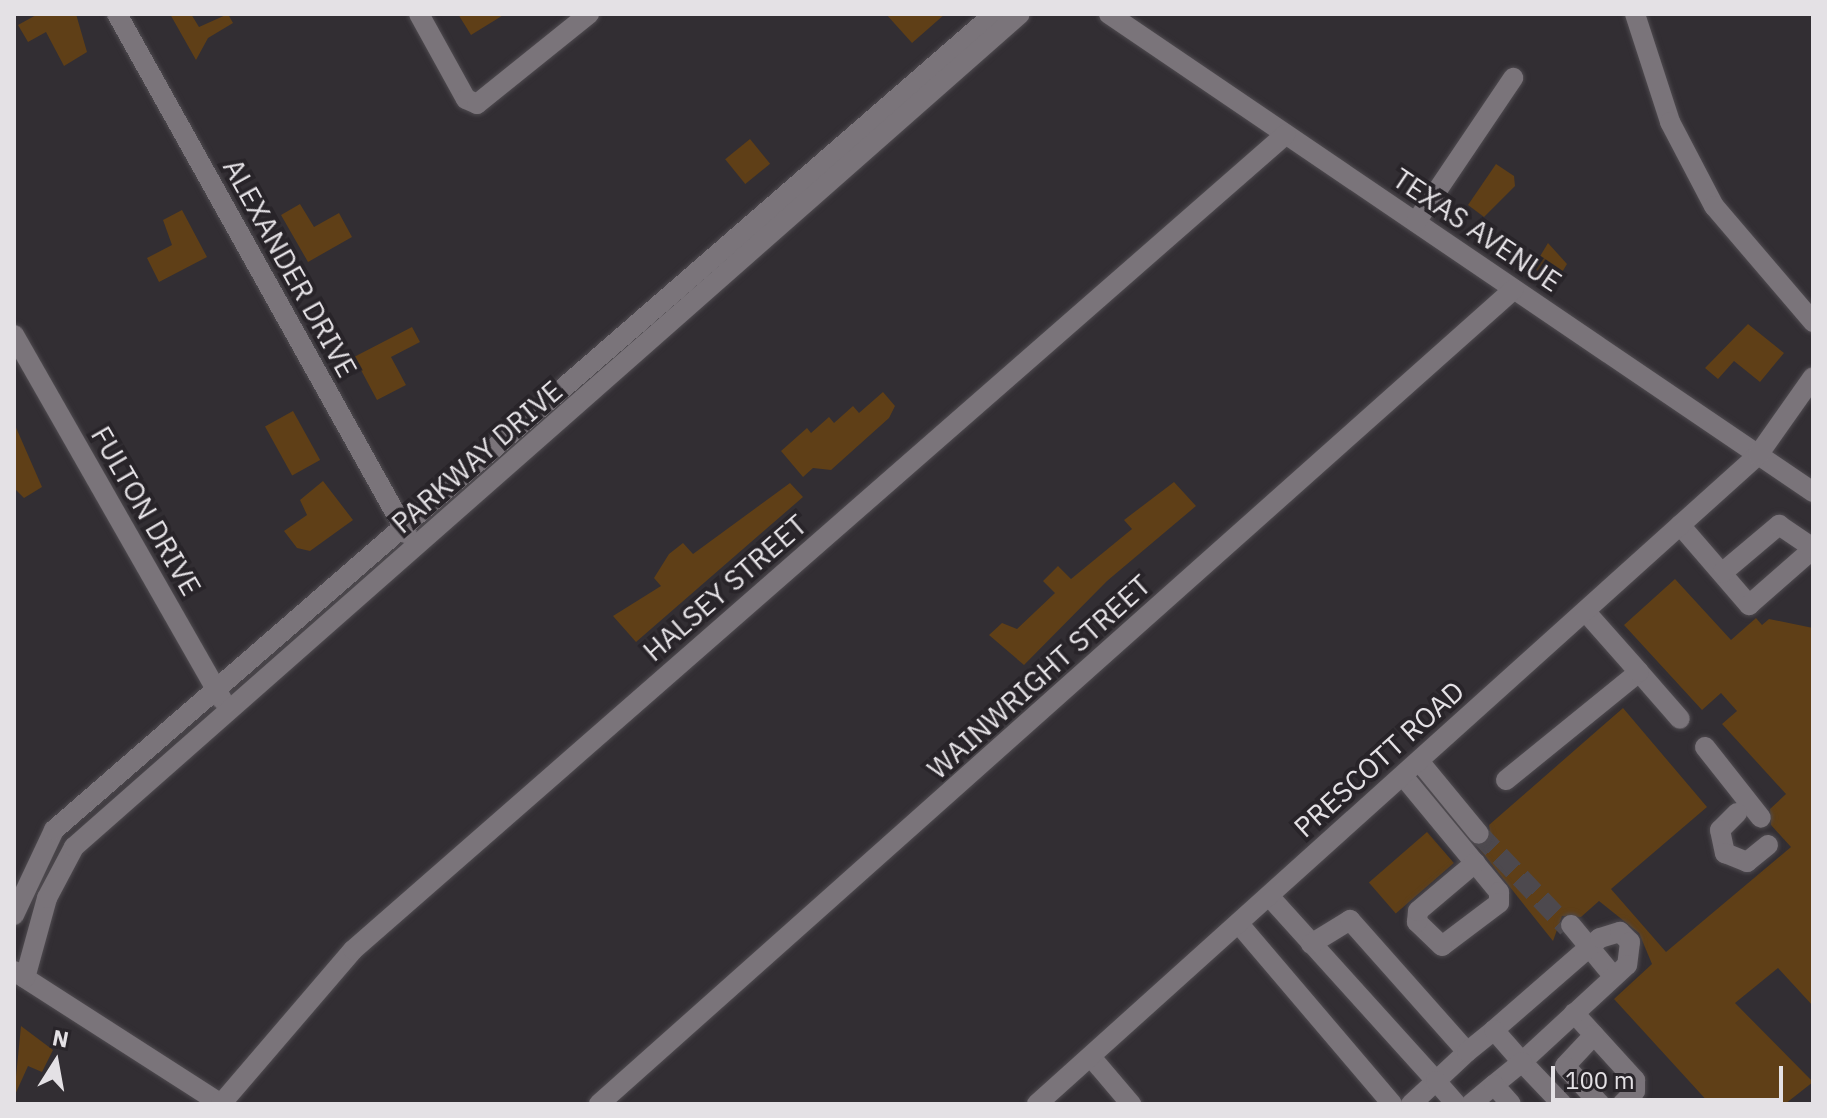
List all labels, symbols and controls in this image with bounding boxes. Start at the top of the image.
street label: ALEXANDER DRIVE [216,153,364,383]
street label: TEXAS AVENUE [1386,161,1568,299]
street label: PARKWAY DRIVE [385,374,569,540]
street label: FULTON DRIVE [84,420,208,602]
street label: HALSEY STREET [636,508,814,668]
street label: WAINWRIGHT STREET [921,568,1157,786]
street label: PRESCOTT ROAD [1287,674,1471,844]
north arrow [16,1022,96,1102]
text: N [50,1022,71,1054]
scale bar [1555,1050,1787,1100]
text: 100 m [1565,1064,1635,1096]

